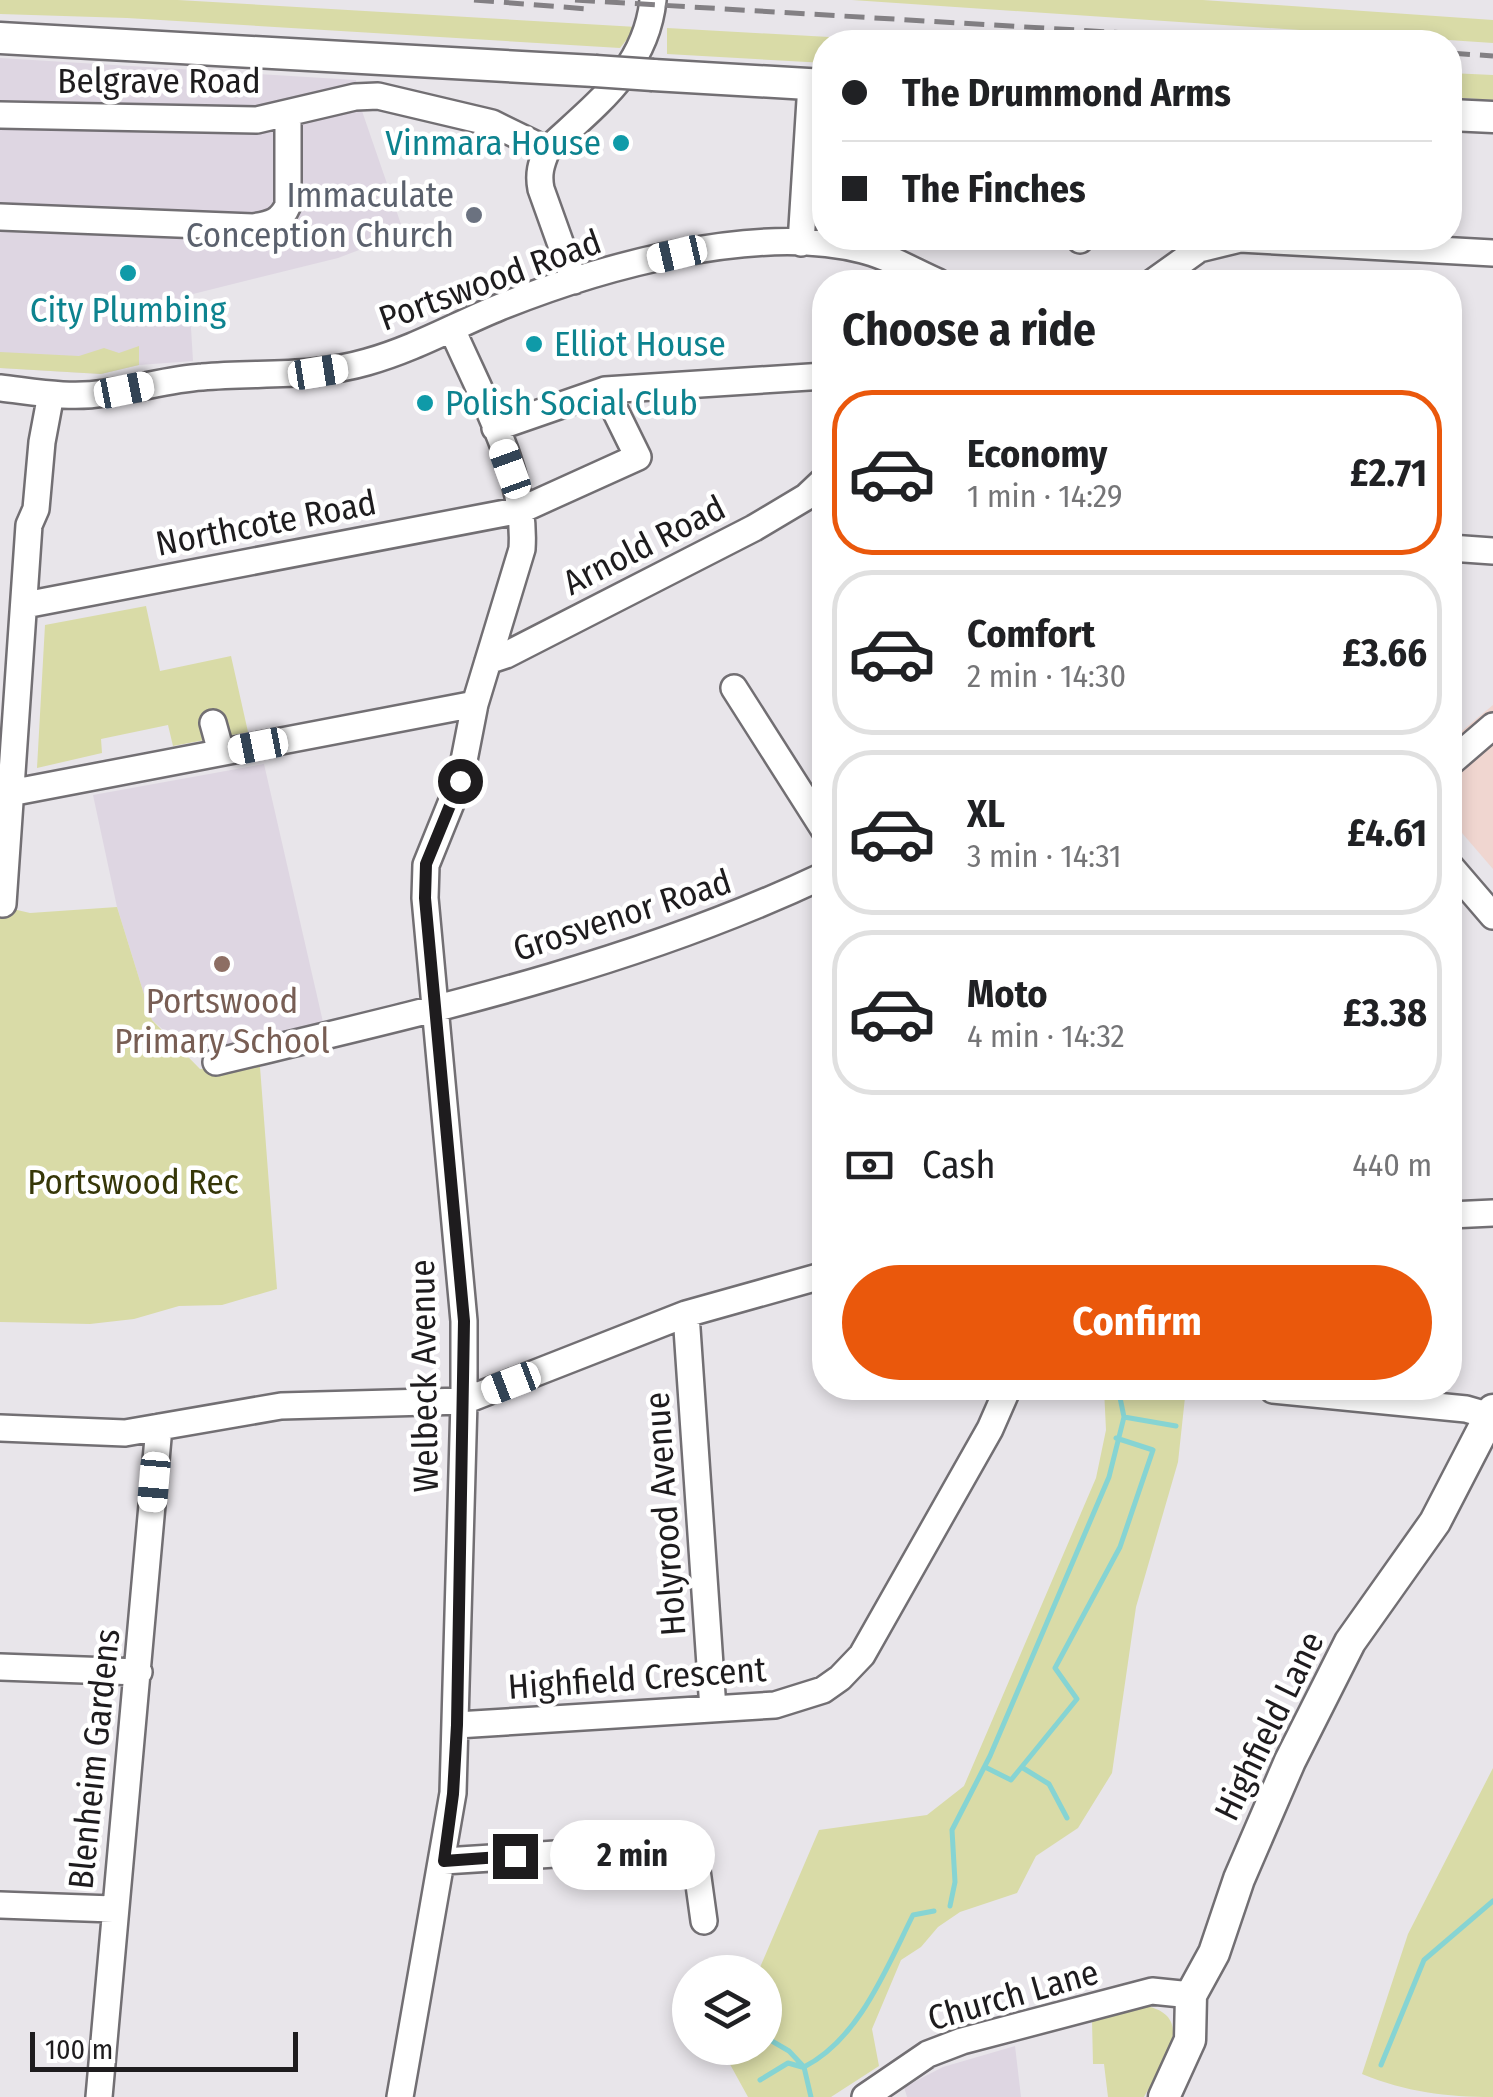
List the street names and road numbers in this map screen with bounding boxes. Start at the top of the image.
street label: Belgrave Road [57,60,261,102]
street label: Portswood Road [373,220,607,340]
street label: Northcote Road [152,481,380,565]
street label: Arnold Road [556,486,732,604]
street label: Grosvenor Road [508,860,736,970]
street label: Welbeck Avenue [401,1259,447,1493]
street label: Holyrood Avenue [636,1391,694,1637]
street label: Highfield Lane [1205,1625,1333,1827]
street label: Blenheim Gardens [59,1627,129,1891]
street label: Highfield Crescent [506,1648,768,1708]
street label: Church Lane [923,1951,1103,2039]

